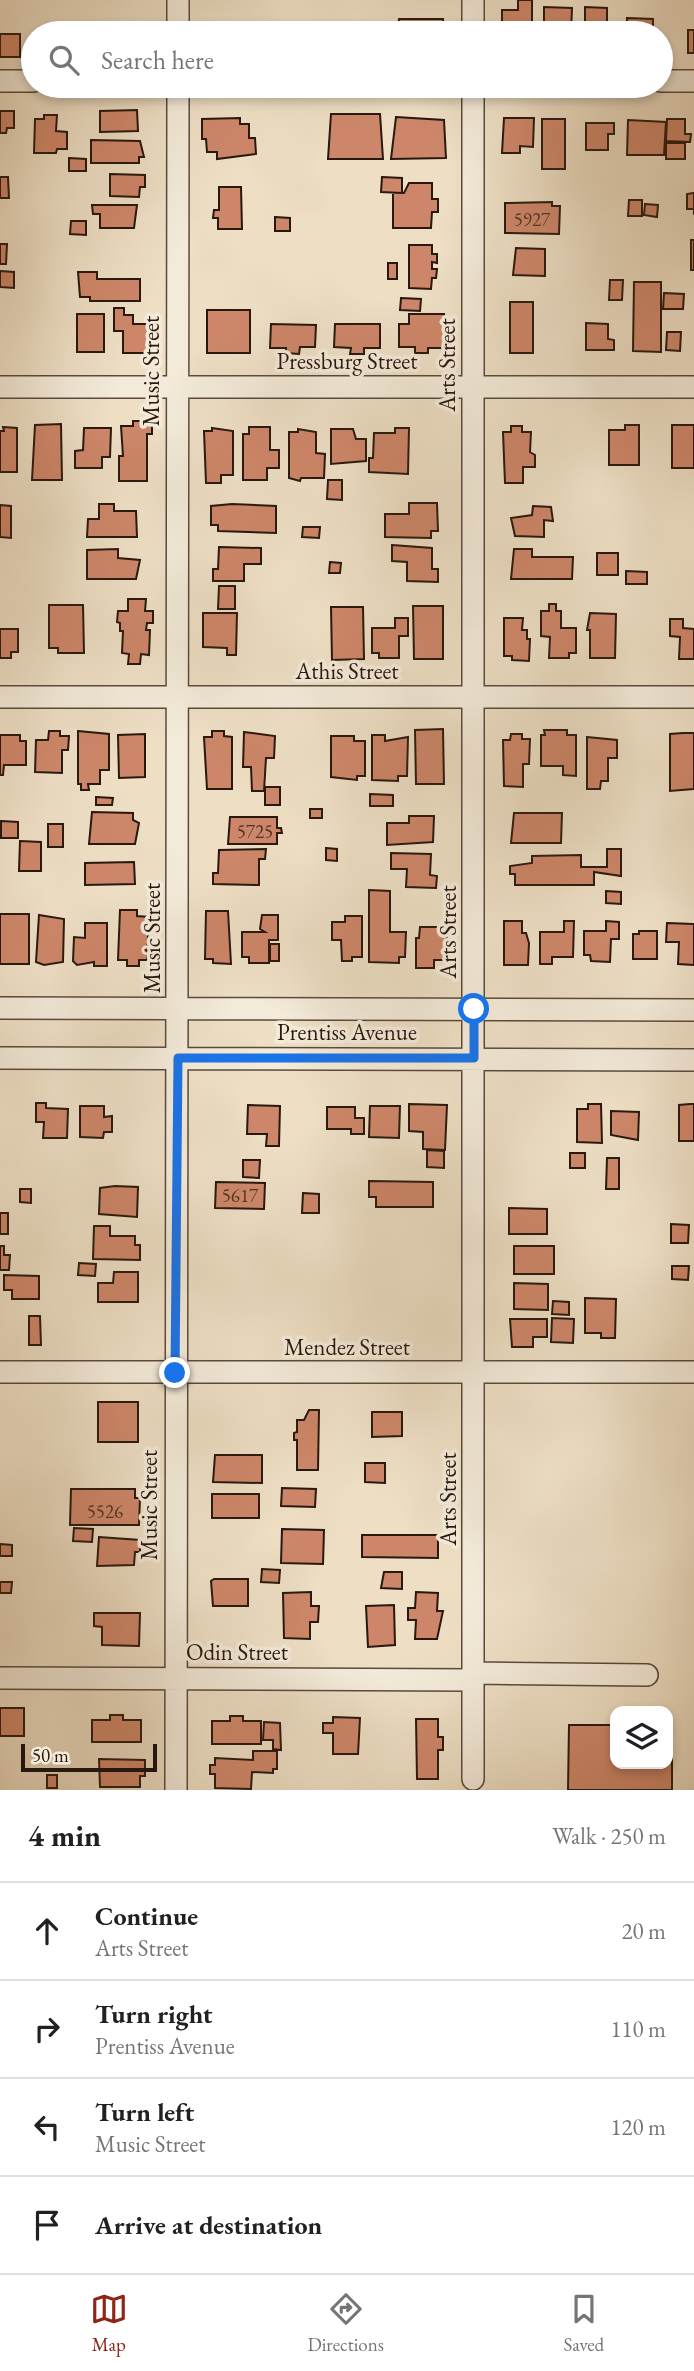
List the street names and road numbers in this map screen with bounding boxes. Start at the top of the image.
street label: Music Street [136,315,166,426]
street label: Arts Street [432,318,462,413]
street label: Pressburg Street [277,346,418,376]
street label: Athis Street [294,656,399,686]
street label: Music Street [137,882,167,993]
street label: Arts Street [433,885,463,980]
street label: Prentiss Avenue [277,1017,417,1047]
street label: Mendez Street [284,1332,411,1362]
street label: Music Street [134,1449,164,1560]
street label: Arts Street [433,1452,463,1547]
street label: Odin Street [186,1637,289,1667]

